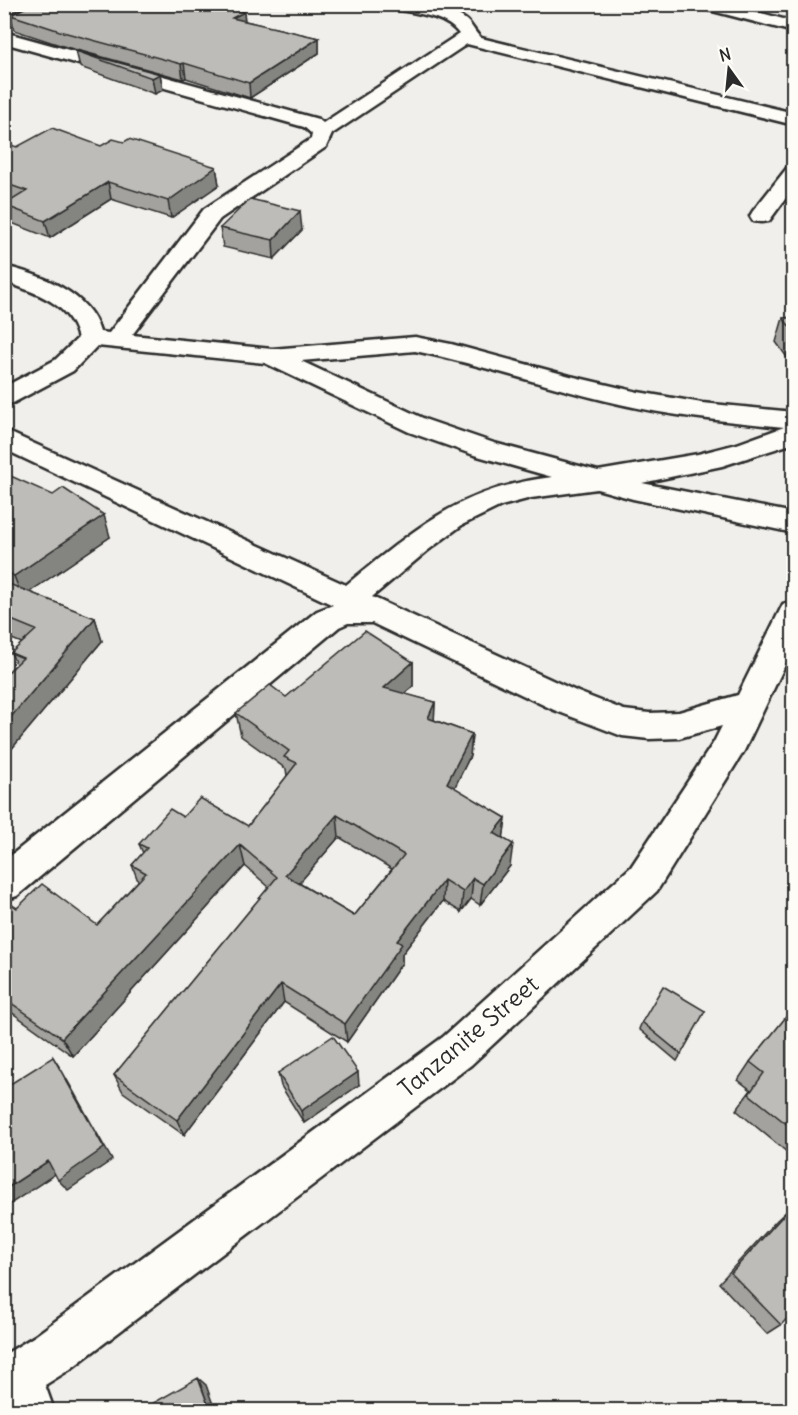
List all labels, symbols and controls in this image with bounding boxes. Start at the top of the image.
north arrow [699,39,759,99]
text: N [717,43,733,66]
street label: Tanzanite Street [392,969,544,1103]

